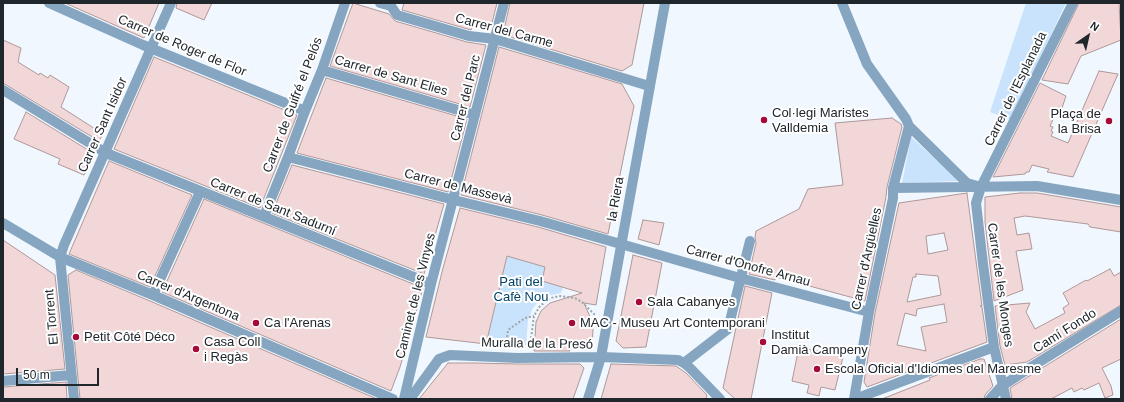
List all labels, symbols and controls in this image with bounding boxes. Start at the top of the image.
street label: Carrer del Carme [453,10,555,52]
street label: Carrer de Roger de Flor [115,12,249,80]
north arrow [1068,16,1108,56]
text: N [1088,19,1101,33]
street label: Carrer de l'Esplanada [982,29,1050,149]
street label: Carrer de Guifré el Pelós [260,35,326,175]
street label: Carrer de Sant Elies [333,52,449,100]
street label: Carrer del Parc [448,53,484,143]
street label: Carrer Sant Isidor [75,75,131,175]
place label: Col·legi Maristes Valldemia [772,105,869,136]
place label: Plaça de la Brisa [1050,106,1101,137]
marker: Col·legi Maristes Valldemia [759,115,769,125]
marker: Plaça de la Brisa [1104,116,1114,126]
street label: Carrer de Massevà [402,166,514,208]
street label: Carrer de Sant Sadurní [208,175,338,239]
street label: la Riera [604,176,628,222]
street label: Carrer d'Argüelles [849,206,885,312]
street label: Carrer de les Monges [984,222,1016,348]
street label: Caminet de les Vinyes [393,231,439,361]
street label: Carrer d'Onofre Arnau [684,242,812,290]
street label: Carrer d'Argentona [134,267,242,325]
park label: Pati del Cafè Nou [494,274,548,305]
street label: El Torrent [42,289,62,345]
place label: Sala Cabanyes [647,294,735,310]
marker: Sala Cabanyes [634,297,644,307]
street label: Camí Fondo [1031,305,1099,357]
place label: Ca l'Arenas [264,315,331,331]
place label: MAC - Museu Art Contemporani [580,315,765,331]
marker: Ca l'Arenas [251,318,261,328]
marker: MAC - Museu Art Contemporani [567,318,577,328]
place label: Institut Damià Campeny [771,327,868,358]
place label: Petit Côté Déco [84,329,175,345]
marker: Petit Côté Déco [71,332,81,342]
place label: Casa Coll i Regàs [204,334,260,365]
street label: Muralla de la Presó [481,335,593,353]
marker: Institut Damià Campeny [758,337,768,347]
marker: Casa Coll i Regàs [191,344,201,354]
scale bar [18,360,101,386]
place label: Escola Oficial d'Idiomes del Maresme [825,361,1041,377]
marker: Escola Oficial d'Idiomes del Maresme [812,364,822,374]
text: 50 m [23,368,50,382]

